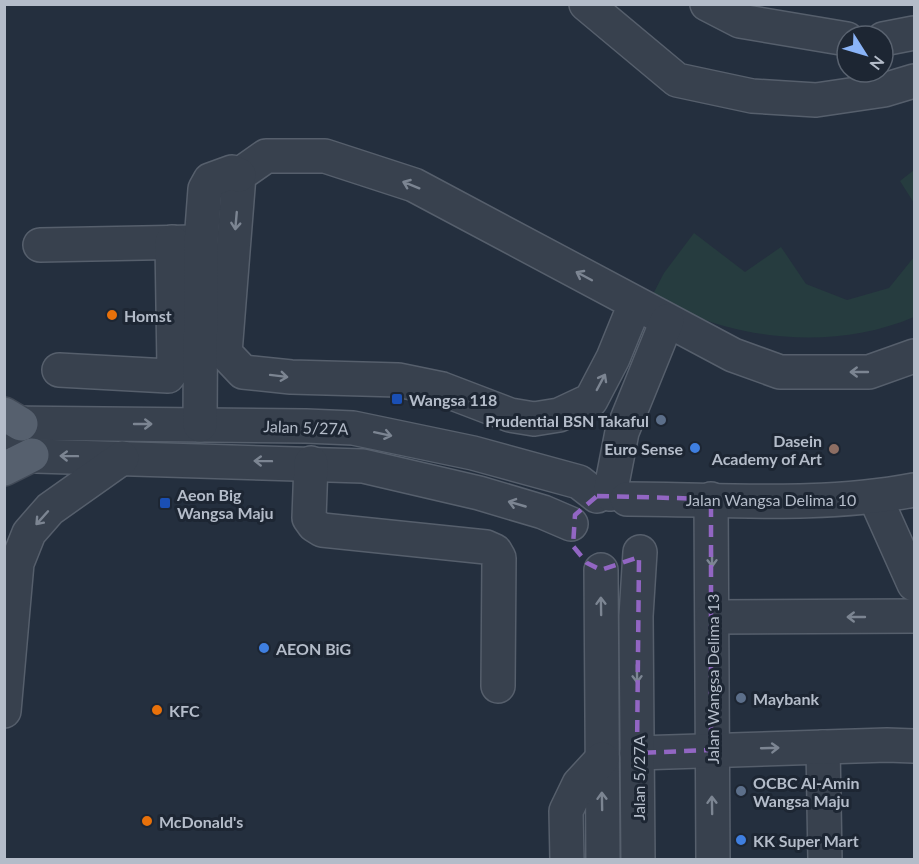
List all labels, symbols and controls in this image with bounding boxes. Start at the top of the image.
north arrow [835,24,895,84]
text: N [866,53,889,74]
one-way arrow [403,179,421,190]
one-way arrow [230,211,241,231]
one-way arrow [575,270,593,281]
place label: Homst [124,306,172,325]
marker: Homst [105,308,119,322]
one-way arrow [849,366,869,378]
one-way arrow [269,371,289,382]
one-way arrow [596,373,607,391]
place label: Wangsa 118 [409,390,497,409]
marker: Wangsa 118 [390,392,404,406]
place label: Prudential BSN Takaful [485,411,649,430]
marker: Prudential BSN Takaful [654,413,668,427]
street label: Jalan 5/27A [263,416,349,438]
one-way arrow [132,419,152,430]
one-way arrow [374,429,393,441]
place label: Dasein Academy of Art [711,431,822,468]
place label: Euro Sense [604,439,683,458]
marker: Euro Sense [688,441,702,455]
marker: Dasein Academy of Art [827,442,841,456]
one-way arrow [59,451,79,462]
one-way arrow [254,456,274,467]
place label: Aeon Big Wangsa Maju [176,485,274,522]
street label: Jalan Wangsa Delima 10 [686,490,856,509]
marker: Aeon Big Wangsa Maju [158,496,172,510]
one-way arrow [508,498,527,509]
one-way arrow [35,511,49,526]
one-way arrow [706,547,718,567]
street label: Jalan Wangsa Delima 13 [703,594,722,764]
one-way arrow [595,597,607,617]
one-way arrow [847,611,867,623]
place label: AEON BiG [275,639,351,658]
marker: AEON BiG [257,641,271,655]
one-way arrow [631,664,643,684]
place label: Maybank [753,689,819,708]
marker: Maybank [734,691,748,705]
place label: KFC [169,701,200,720]
marker: KFC [150,703,164,717]
street label: Jalan 5/27A [629,735,648,821]
one-way arrow [759,743,779,754]
place label: OCBC Al-Amin Wangsa Maju [753,773,860,810]
marker: OCBC Al-Amin Wangsa Maju [734,784,748,798]
one-way arrow [597,792,608,812]
one-way arrow [706,795,718,815]
place label: McDonald's [159,812,243,831]
marker: McDonald's [140,814,154,828]
place label: KK Super Mart [753,831,859,850]
marker: KK Super Mart [734,833,748,847]

